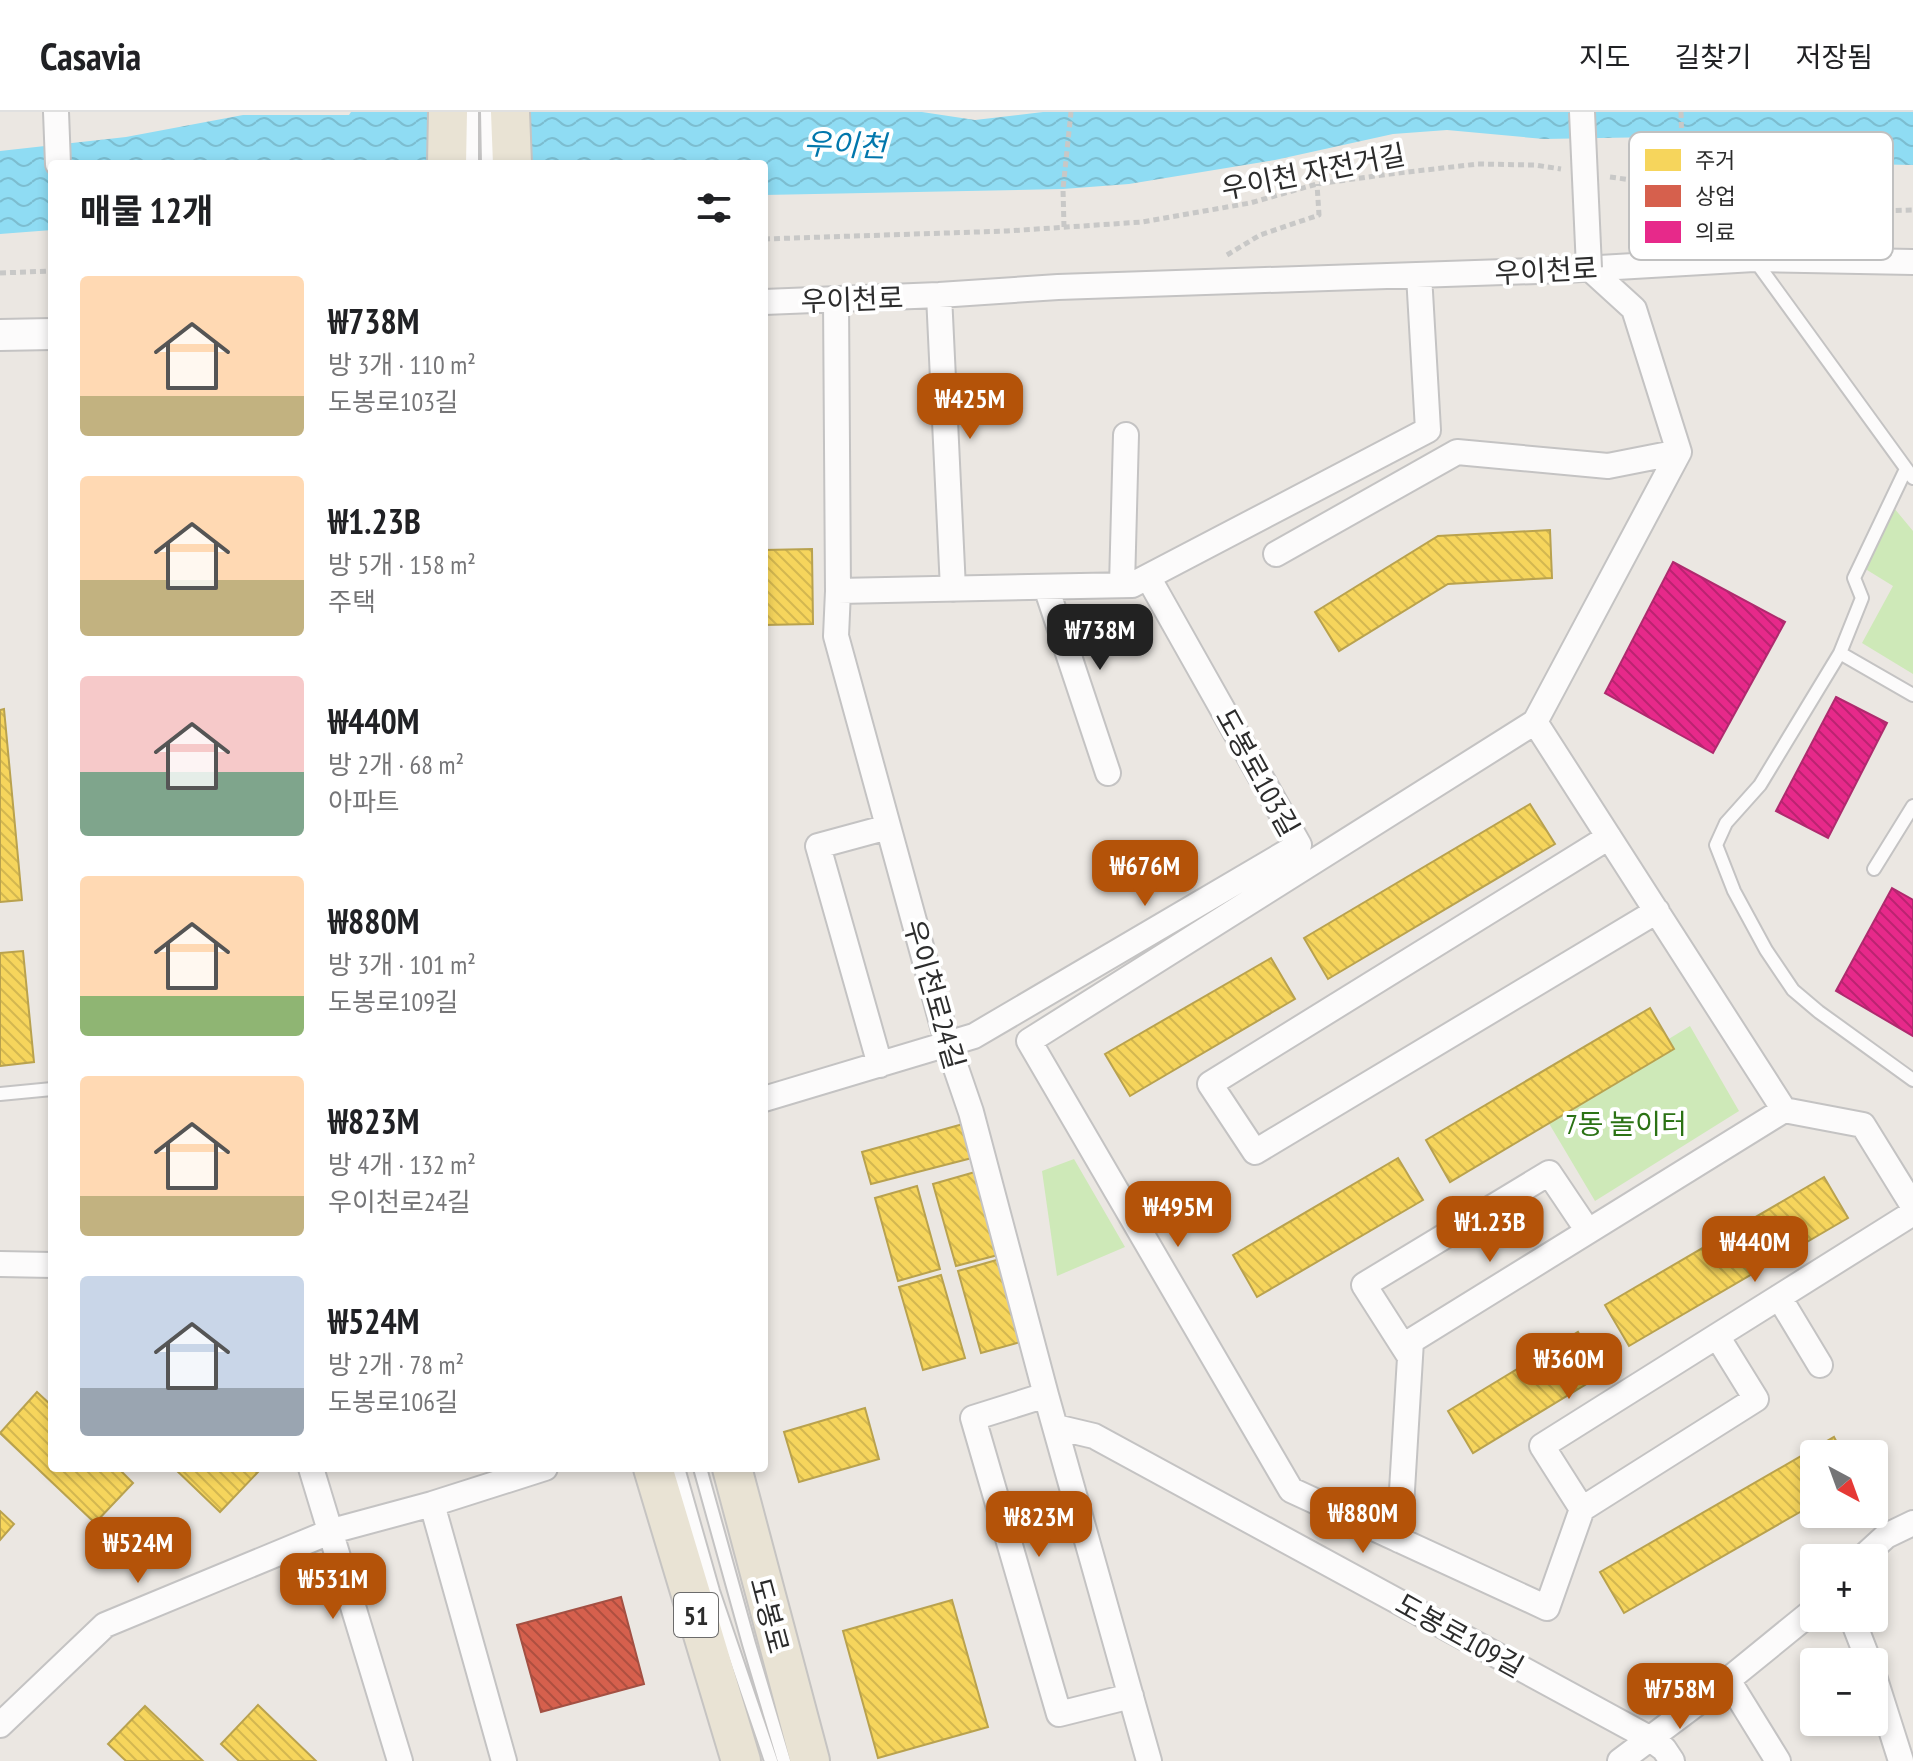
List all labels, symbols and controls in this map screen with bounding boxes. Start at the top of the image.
text: Casavia [40,31,141,80]
text: 지도 [1579,38,1630,75]
text: 길찾기 [1674,38,1752,75]
text: 저장됨 [1796,38,1873,75]
water label: 우이천 [803,123,890,165]
legend [1629,132,1893,260]
street label: 우이천 자전거길 [1218,135,1408,207]
text: 주거 [1695,146,1735,174]
text: 상업 [1695,182,1735,210]
icon: filters [692,186,736,230]
text: 매물 12개 [80,188,213,232]
text: 의료 [1695,218,1735,246]
street label: 우이천로 [1494,249,1598,291]
street label: 우이천로 [800,279,904,319]
text: ₩738M [328,299,419,343]
icon: home [144,308,240,404]
text: 방 3개 · 110 m² [328,348,476,381]
pin: ₩425M [914,373,1026,441]
text: ₩425M [935,382,1005,415]
text: 도봉로103길 [328,385,459,418]
text: ₩1.23B [328,499,421,543]
icon: home [144,508,240,604]
text: 방 5개 · 158 m² [328,548,476,581]
text: 주택 [328,585,376,618]
pin: ₩738M [1044,604,1156,672]
text: ₩738M [1065,613,1135,646]
text: ₩440M [328,699,419,743]
street label: 도봉로103길 [1208,701,1308,843]
icon: home [144,708,240,804]
text: 방 2개 · 68 m² [328,748,464,781]
text: 아파트 [328,785,400,818]
pin: ₩676M [1089,840,1201,908]
text: ₩676M [1110,849,1180,882]
text: ₩880M [328,899,419,943]
icon: home [144,908,240,1004]
street label: 우이천로24길 [896,915,974,1073]
text: 방 3개 · 101 m² [328,948,476,981]
text: 도봉로109길 [328,985,459,1018]
text: ₩823M [328,1099,419,1143]
park label: 7동 놀이터 [1565,1105,1687,1142]
icon: home [144,1108,240,1204]
text: 방 4개 · 132 m² [328,1148,476,1181]
pin: ₩495M [1122,1181,1234,1249]
text: 우이천로24길 [328,1185,471,1218]
text: ₩495M [1143,1190,1213,1223]
pin: ₩1.23B [1425,1196,1555,1264]
text: ₩1.23B [1455,1205,1525,1238]
pin: ₩440M [1699,1216,1811,1284]
text: ₩440M [1720,1225,1790,1258]
text: ₩524M [328,1299,419,1343]
icon: home [144,1308,240,1404]
pin: ₩360M [1513,1333,1625,1401]
text: ₩360M [1534,1342,1604,1375]
text: 방 2개 · 78 m² [328,1348,464,1381]
text: 도봉로106길 [328,1385,459,1418]
north arrow [1800,1440,1888,1528]
map controls [1800,1440,1888,1736]
pin: ₩880M [1307,1487,1419,1555]
pin: ₩823M [983,1491,1095,1559]
text: ₩880M [1328,1496,1398,1529]
text: ₩823M [1004,1500,1074,1533]
pin: ₩524M [82,1517,194,1585]
text: ₩524M [103,1526,173,1559]
button: + [1800,1544,1888,1632]
pin: ₩531M [277,1553,389,1621]
text: ₩531M [298,1562,368,1595]
street label: 도봉로 [742,1573,798,1657]
street label: 도봉로109길 [1389,1585,1531,1685]
road number: 51 [674,1593,718,1637]
button: − [1800,1648,1888,1736]
pin: ₩758M [1624,1663,1736,1731]
text: ₩758M [1645,1672,1715,1705]

